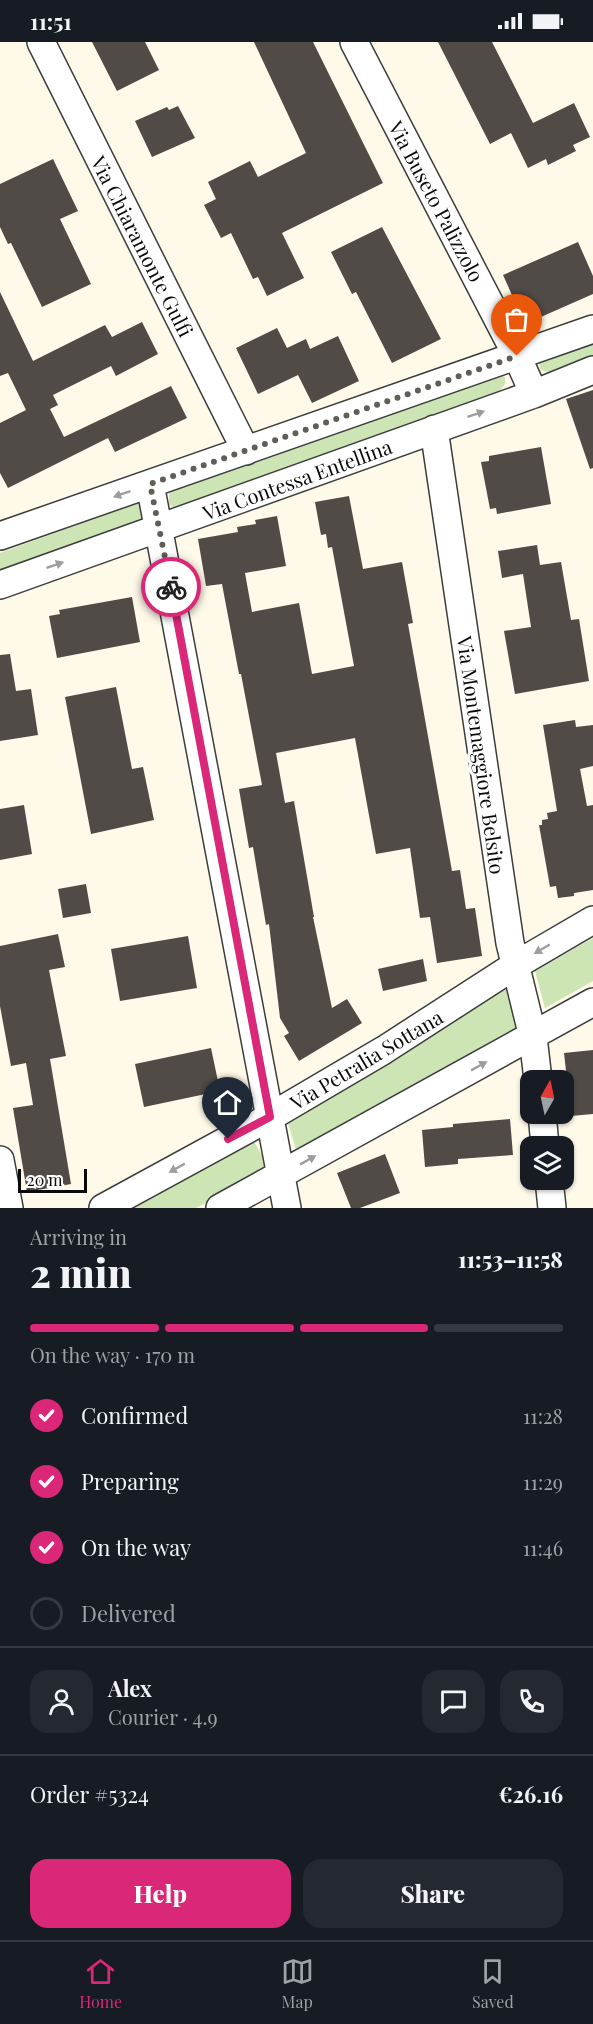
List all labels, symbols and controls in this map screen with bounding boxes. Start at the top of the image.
text: 11:51 [30,6,72,36]
street label: Via Buseto Palizzolo [383,115,491,286]
street label: Via Chiaramonte Gulfi [85,150,200,341]
pin [491,294,542,356]
icon: bag [500,303,533,336]
one-way arrow [467,409,485,419]
street label: Via Contessa Entellina [198,432,395,526]
one-way arrow [113,489,131,499]
courier [141,557,201,617]
one-way arrow [46,560,64,570]
icon: bike [155,571,188,604]
street label: Via Montemaggiore Belsito [452,633,512,876]
one-way arrow [534,944,550,955]
street label: Via Petralia Sottana [284,1003,447,1116]
one-way arrow [471,1061,488,1071]
north arrow [520,1070,574,1124]
map controls [520,1070,574,1190]
pin [202,1077,253,1139]
icon: home [211,1086,244,1119]
button: layers [520,1136,574,1190]
one-way arrow [300,1155,317,1165]
one-way arrow [169,1162,185,1173]
scale bar [18,1166,87,1194]
text: 20 m [27,1169,62,1190]
text: Arriving in [30,1223,127,1250]
text: 11:53–11:58 [458,1244,563,1274]
text: 2 min [30,1246,132,1298]
text: On the way · 170 m [30,1341,195,1368]
icon: check [30,1399,63,1432]
text: Confirmed [81,1400,188,1430]
text: 11:28 [523,1402,563,1429]
icon: check [30,1465,63,1498]
text: Preparing [81,1466,179,1496]
text: 11:29 [523,1468,563,1495]
icon: check [30,1531,63,1564]
text: On the way [81,1532,191,1562]
text: 11:46 [523,1534,563,1561]
text: Delivered [81,1598,176,1628]
button: person [30,1670,93,1733]
button: chat [422,1670,485,1733]
button: phone [500,1670,563,1733]
text: Alex [108,1673,152,1703]
text: Courier · 4.9 [108,1703,218,1730]
text: Order #5324 [30,1779,149,1809]
text: €26.16 [498,1779,563,1809]
button: Help [30,1859,291,1928]
button: Share [303,1859,563,1928]
tab: Home [79,1955,122,2012]
tab: Map [281,1955,314,2012]
tab: Saved [472,1955,514,2012]

